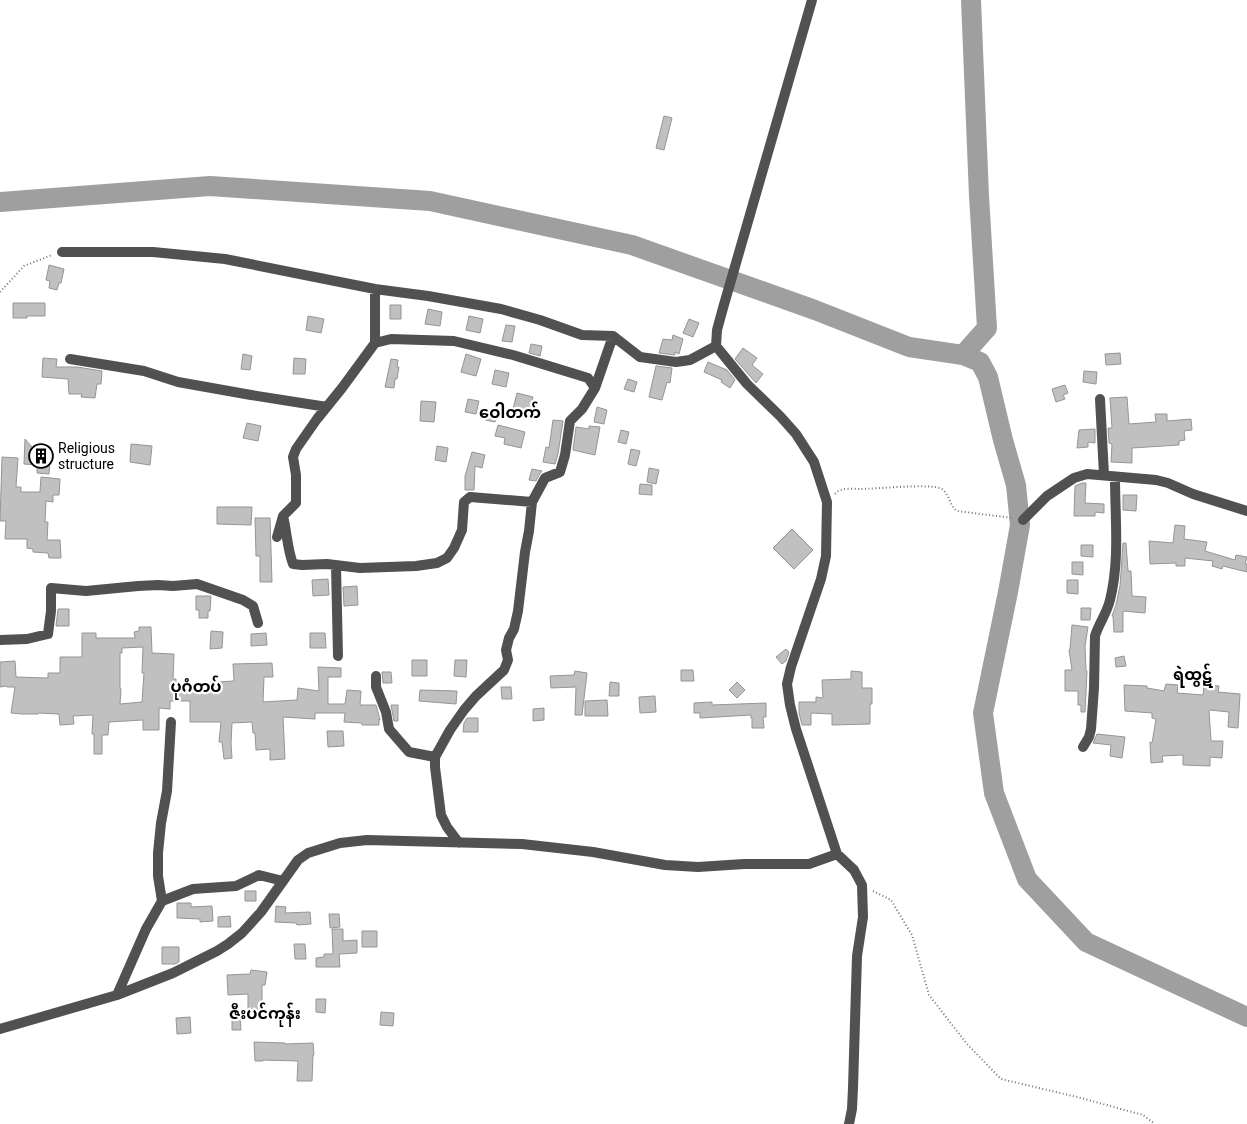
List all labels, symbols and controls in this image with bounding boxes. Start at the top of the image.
district label: ဝေါတက် [479,401,541,422]
place label: Religious structure [58,440,115,472]
building icon: Religious structure [28,443,54,469]
district label: ရဲထွဋ် [1173,663,1213,688]
district label: ပုဂံတပ် [170,675,222,700]
district label: ဇီးပင်ကုန်း [229,1002,301,1027]

